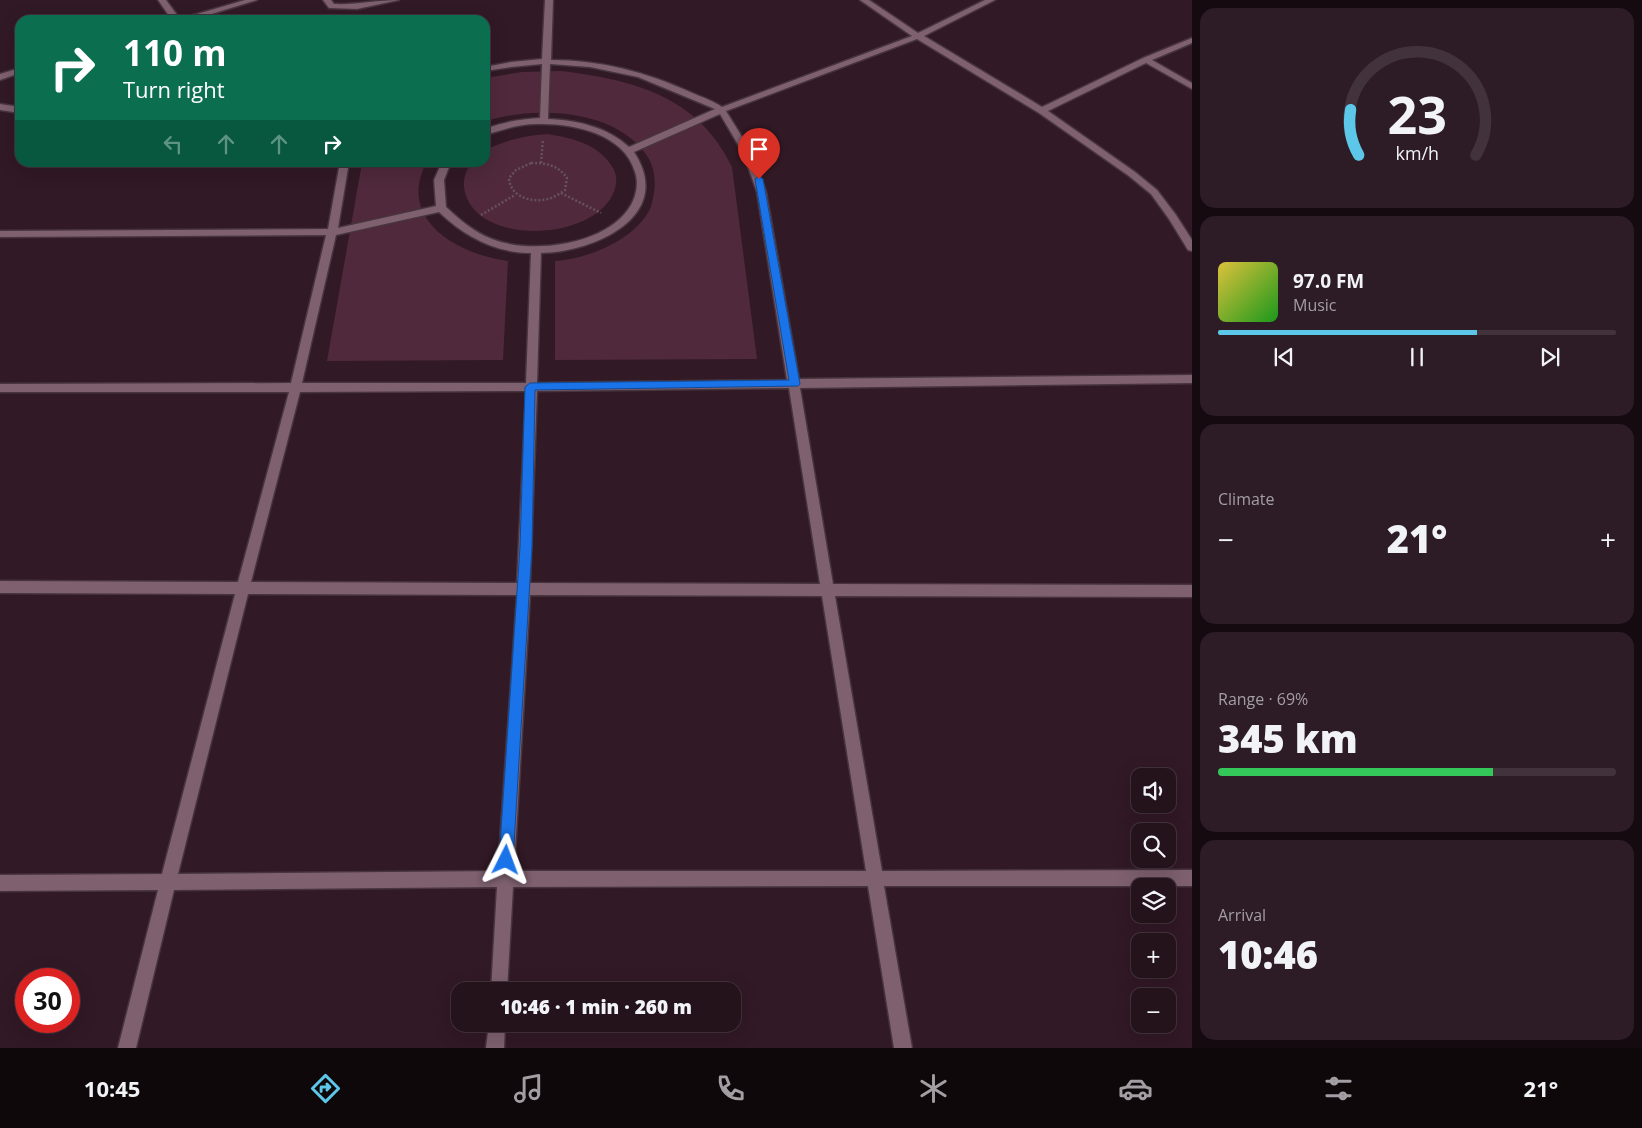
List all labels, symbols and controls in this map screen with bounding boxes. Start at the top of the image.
text: 110 m [123,29,227,76]
icon: right [40,35,105,100]
text: Turn right [123,74,225,104]
text: 23 [1387,78,1447,149]
pin [738,128,780,179]
icon: left [159,130,187,158]
icon: ahead [212,130,240,158]
icon: ahead [265,130,293,158]
icon: right [318,130,346,158]
icon: arrive [745,135,773,163]
text: km/h [1395,141,1439,165]
text: 97.0 FM [1293,268,1364,294]
text: Music [1293,294,1337,316]
icon: previous [1270,343,1298,371]
icon: pause [1403,343,1431,371]
icon: next [1536,343,1564,371]
text: Climate [1218,488,1275,510]
text: 21° [1387,512,1447,564]
text: − [1218,520,1234,558]
text: + [1600,520,1616,558]
text: Range · 69% [1218,688,1308,710]
text: 345 km [1218,712,1358,764]
map controls [1131,768,1176,1033]
button: sound [1131,768,1176,813]
button: search [1131,823,1176,868]
position arrow [479,833,531,885]
button: layers [1131,878,1176,923]
text: Arrival [1218,904,1266,926]
text: 10:46 [1218,928,1318,980]
button: + [1131,933,1176,978]
speed limit sign: 30 [15,968,80,1033]
button: − [1131,988,1176,1033]
text: 10:46 · 1 min · 260 m [500,994,692,1020]
icon: directions [308,1071,343,1106]
icon: music [511,1071,546,1106]
icon: phone [713,1071,748,1106]
icon: climate [916,1071,951,1106]
icon: car [1118,1071,1153,1106]
icon: filters [1321,1071,1356,1106]
text: 10:45 [84,1073,140,1103]
text: 21° [1524,1073,1558,1103]

